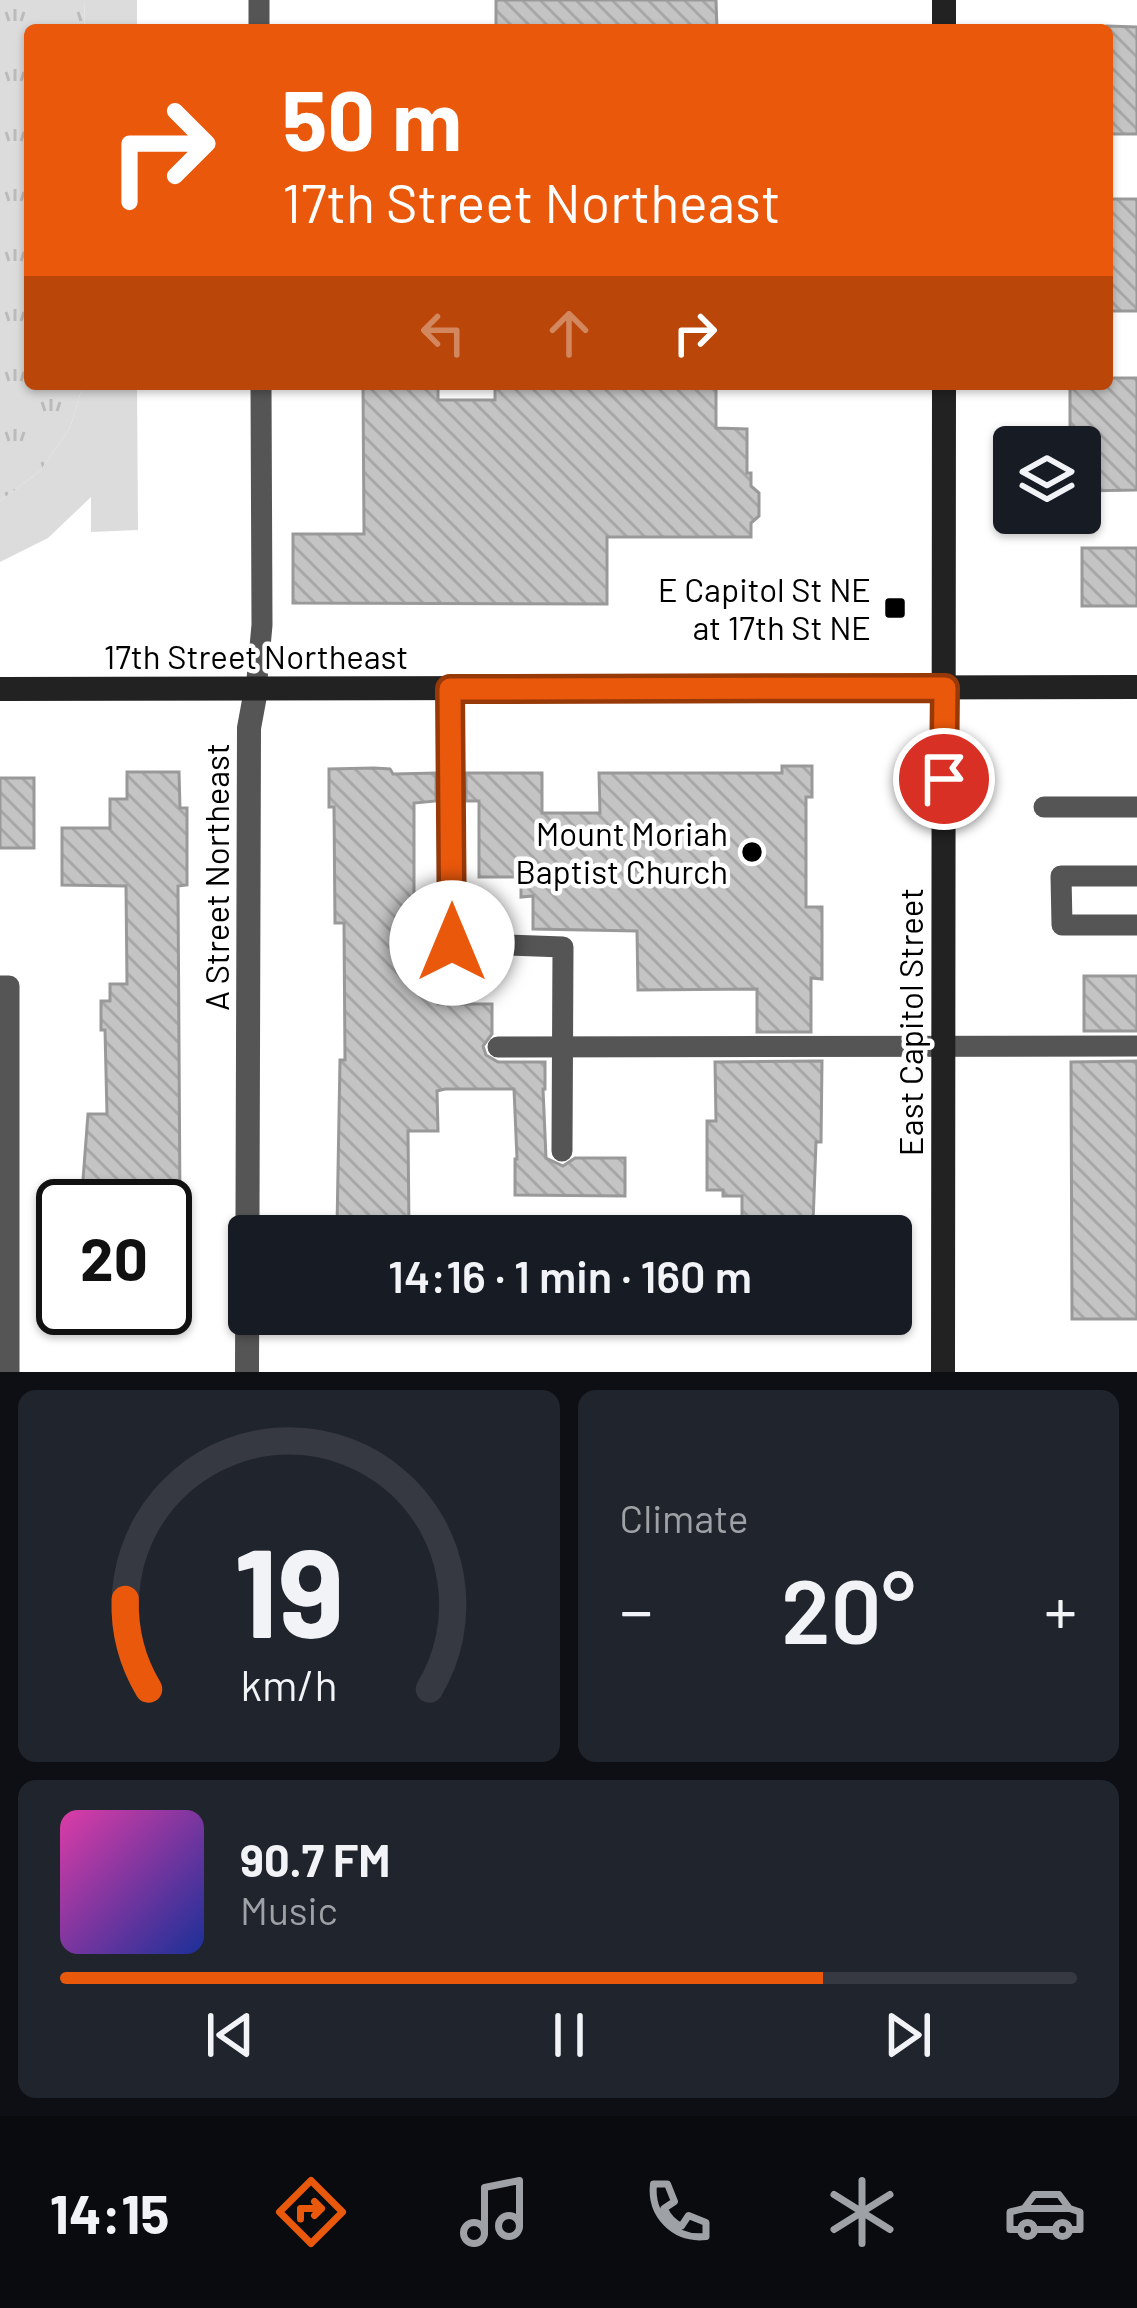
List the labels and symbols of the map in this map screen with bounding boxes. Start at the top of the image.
place label: E Capitol St NE at 17th St NE [658,569,871,647]
marker: E Capitol St NE at 17th St NE [882,595,908,621]
street label: 17th Street Northeast [104,636,408,676]
pin [893,728,995,830]
street label: A Street Northeast [196,743,236,1011]
place label: Mount Moriah Baptist Church [515,813,728,891]
marker: Mount Moriah Baptist Church [739,839,765,865]
position arrow [389,880,515,1006]
street label: East Capitol Street [890,888,930,1156]
speed limit sign: 20 [36,1179,192,1335]

